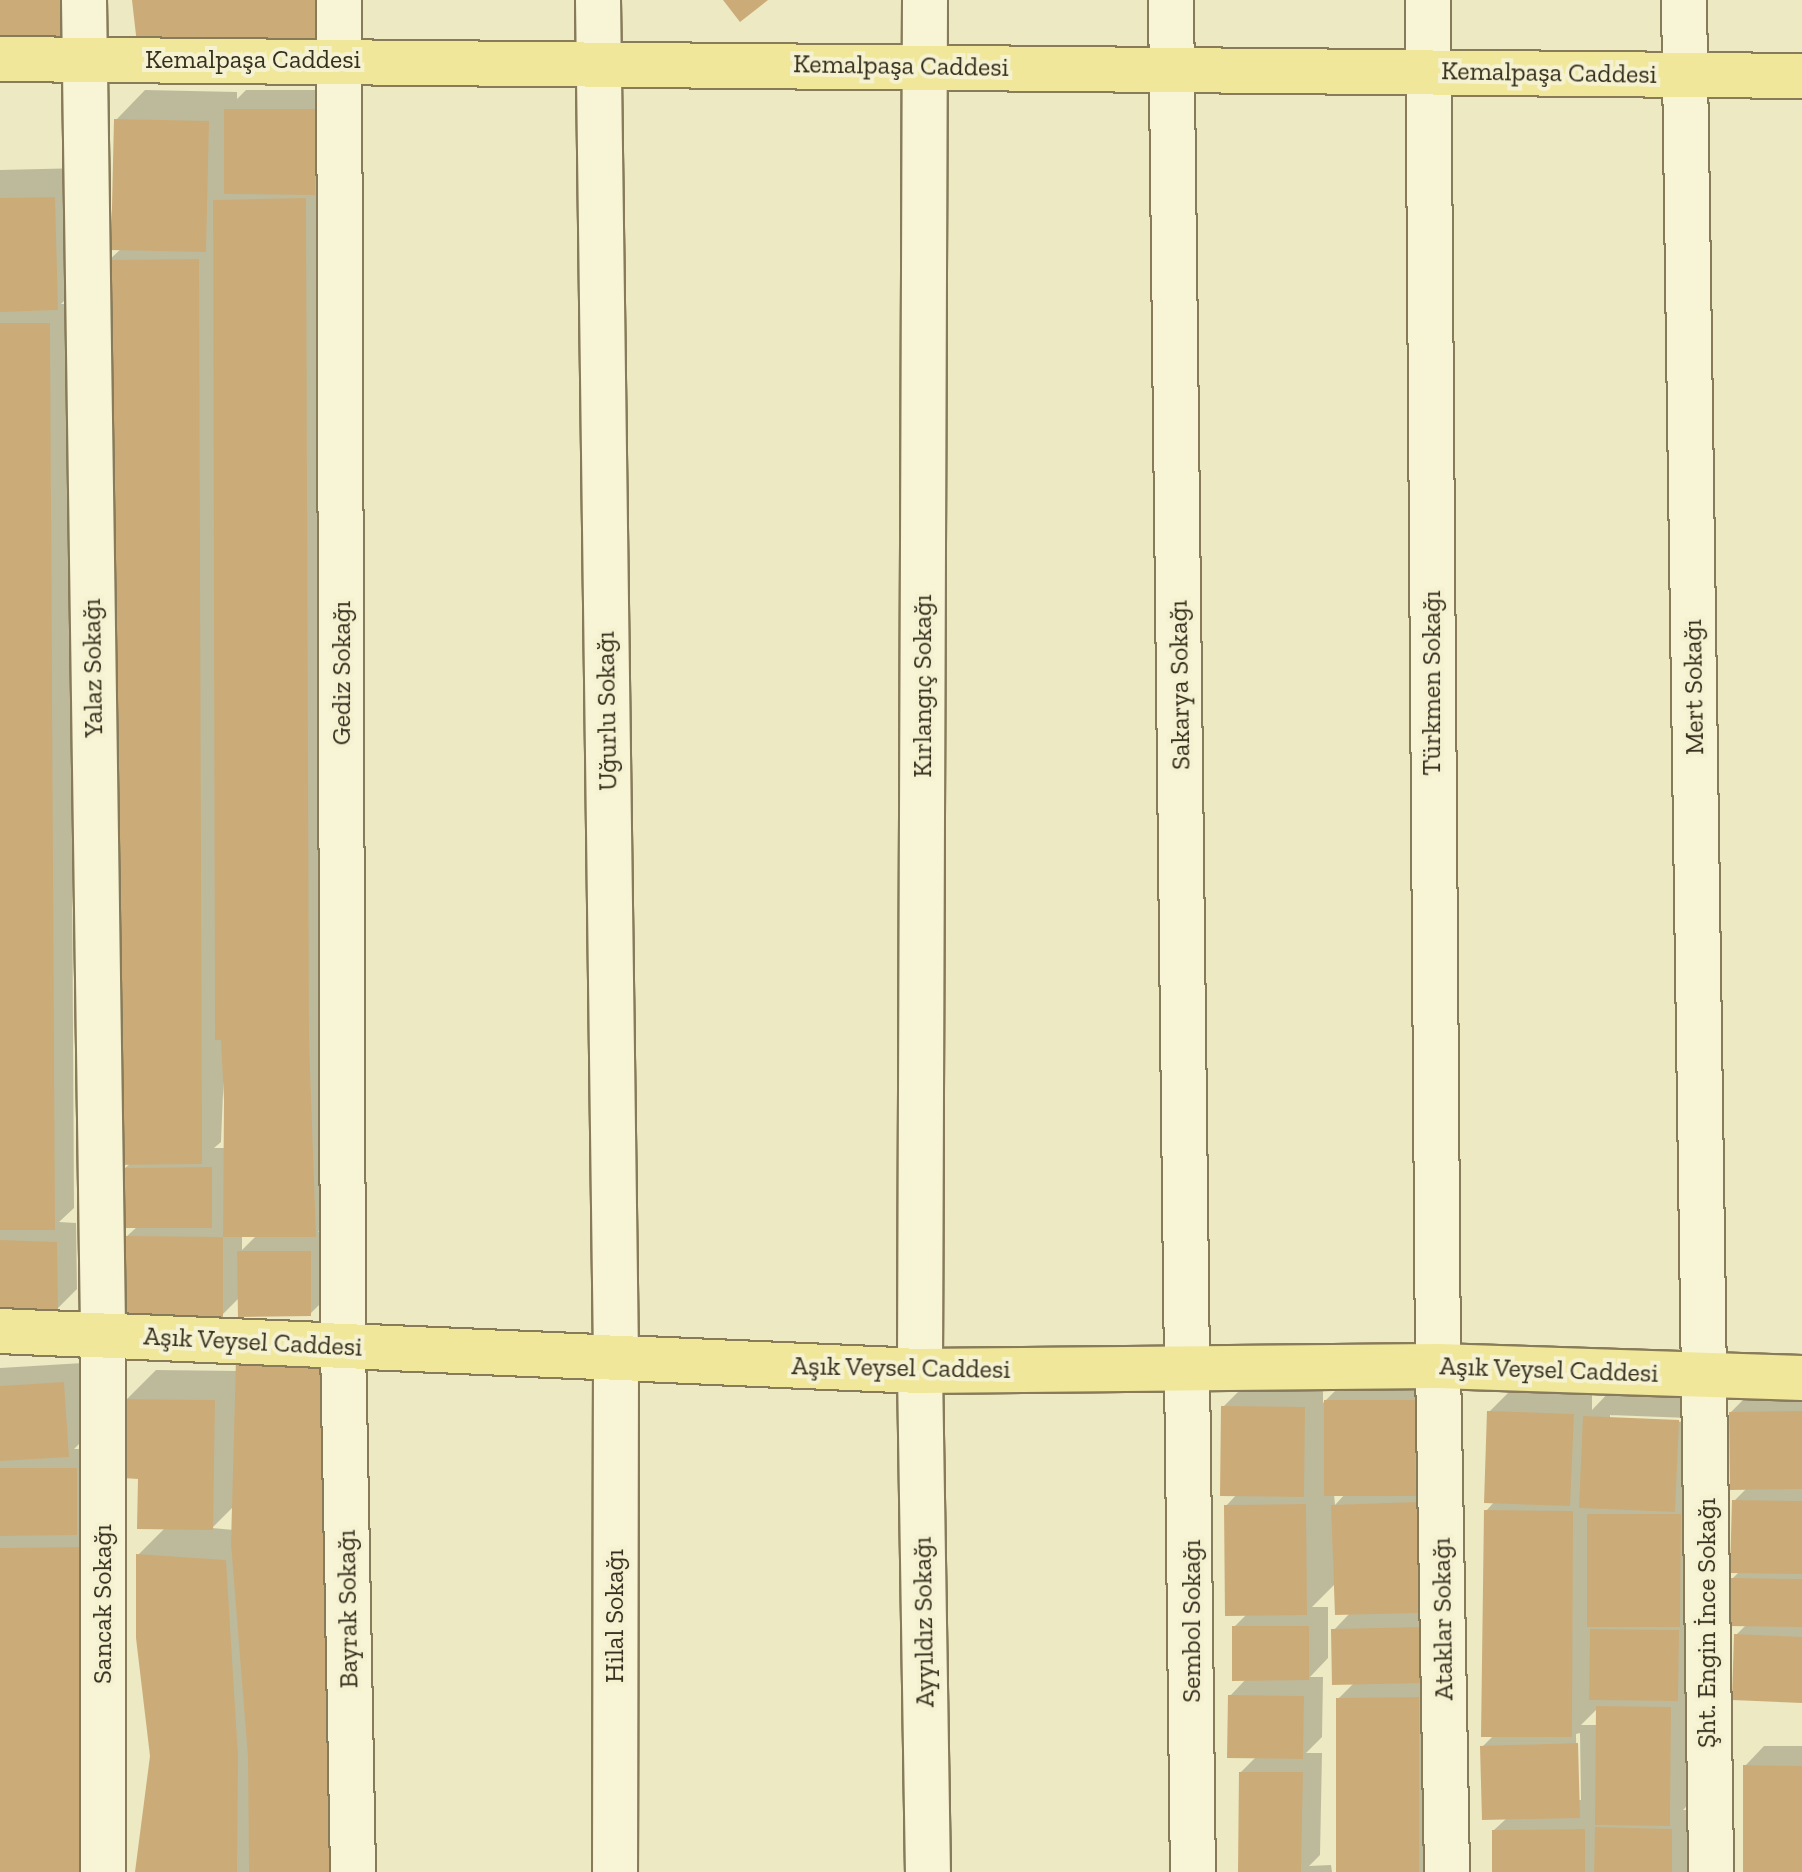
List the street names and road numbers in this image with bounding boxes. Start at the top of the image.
street label: Kemalpaşa Caddesi [145,44,361,76]
street label: Kemalpaşa Caddesi [793,49,1009,83]
street label: Kemalpaşa Caddesi [1441,56,1657,90]
street label: Türkmen Sokağı [1416,590,1448,776]
street label: Kırlangıç Sokağı [907,594,939,778]
street label: Yalaz Sokağı [76,598,110,738]
street label: Sakarya Sokağı [1163,600,1197,770]
street label: Gediz Sokağı [326,601,358,745]
street label: Mert Sokağı [1677,619,1711,755]
street label: Uğurlu Sokağı [590,631,624,791]
street label: Aşık Veysel Caddesi [142,1321,364,1363]
street label: Aşık Veysel Caddesi [791,1350,1011,1386]
street label: Aşık Veysel Caddesi [1439,1351,1659,1389]
street label: Şht. Engin İnce Sokağı [1691,1498,1723,1748]
street label: Sancak Sokağı [87,1524,119,1684]
street label: Bayrak Sokağı [331,1529,365,1689]
street label: Ayyıldız Sokağı [907,1536,941,1708]
street label: Ataklar Sokağı [1426,1537,1460,1701]
street label: Sembol Sokağı [1176,1539,1208,1703]
street label: Hilal Sokağı [599,1549,631,1683]

